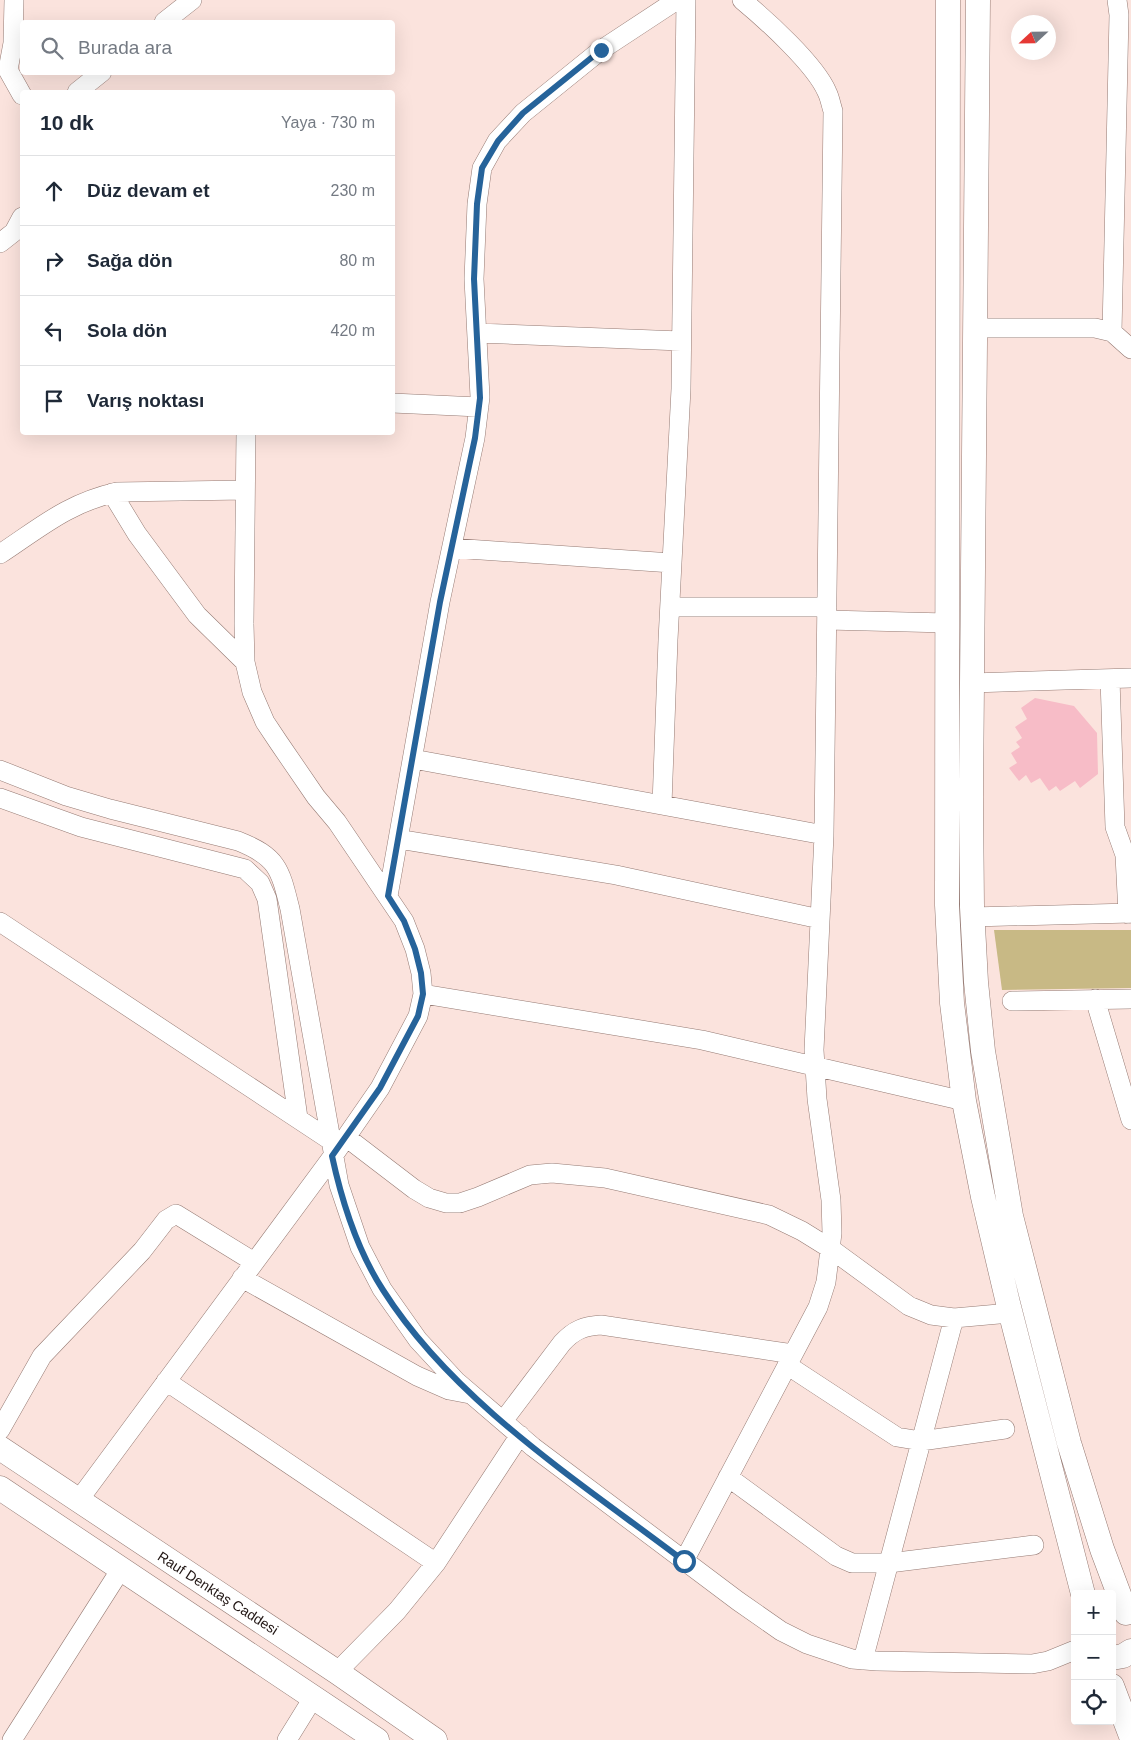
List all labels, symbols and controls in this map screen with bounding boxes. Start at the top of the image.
north arrow [1011,15,1056,60]
search box [20,20,395,75]
icon: search [38,34,66,62]
text: Burada ara [78,37,172,58]
route end [590,39,613,62]
text: 10 dk [40,111,94,134]
text: Yaya · 730 m [281,114,375,131]
icon: ahead [40,177,68,205]
text: Düz devam et [87,180,209,201]
text: 230 m [331,182,375,199]
icon: right [40,247,68,275]
text: Sağa dön [87,250,173,271]
text: 80 m [339,252,375,269]
icon: left [40,317,68,345]
text: Sola dön [87,320,167,341]
text: 420 m [331,322,375,339]
icon: arrive [40,387,68,415]
text: Varış noktası [87,390,204,411]
street label: Rauf Denktaş Caddesi [155,1548,281,1638]
route start [673,1550,696,1573]
map controls [1071,1590,1116,1725]
button: + [1071,1590,1116,1635]
button: − [1071,1635,1116,1680]
button: locate [1071,1680,1116,1725]

